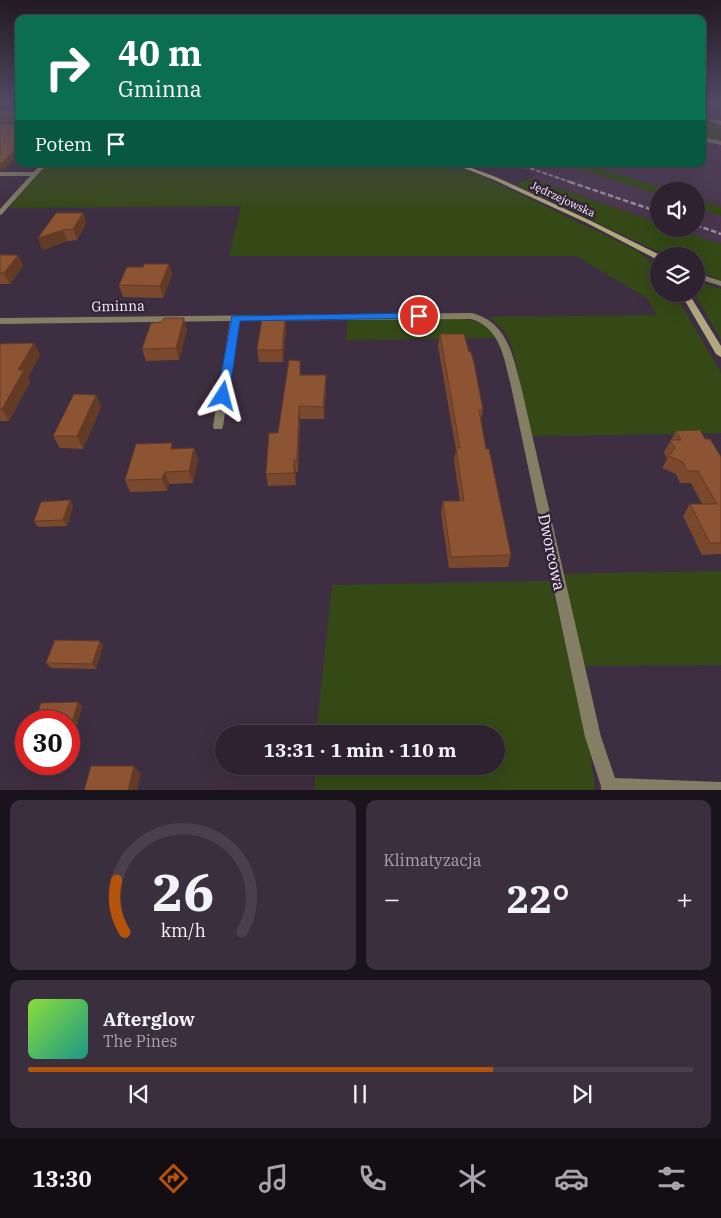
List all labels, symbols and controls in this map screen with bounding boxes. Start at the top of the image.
text: 40 m [118,30,202,76]
icon: right [35,35,100,100]
text: Gminna [118,74,202,103]
icon: arrive [102,130,130,158]
text: Potem [35,132,92,156]
street label: Jędrzejowska [528,178,598,220]
map controls [650,182,705,302]
button: sound [650,182,705,237]
button: layers [650,247,705,302]
pin [398,295,440,337]
street label: Gminna [91,297,145,315]
icon: arrive [405,302,433,330]
position arrow [196,369,248,421]
street label: Dworcowa [534,512,570,592]
speed limit sign: 30 [15,710,80,775]
text: 13:31 · 1 min · 110 m [264,738,456,762]
text: Klimatyzacja [384,850,481,870]
text: 26 [152,858,214,925]
text: 22° [507,874,570,923]
text: − [384,880,400,917]
text: + [676,880,693,917]
text: km/h [160,919,205,942]
text: Afterglow [103,1007,195,1031]
text: The Pines [103,1031,177,1051]
icon: previous [125,1080,153,1108]
icon: pause [346,1080,374,1108]
icon: next [568,1080,596,1108]
icon: directions [156,1161,191,1196]
icon: music [256,1161,291,1196]
icon: phone [355,1161,390,1196]
icon: climate [455,1161,490,1196]
icon: car [554,1161,589,1196]
icon: filters [654,1161,689,1196]
text: 13:30 [32,1164,92,1193]

